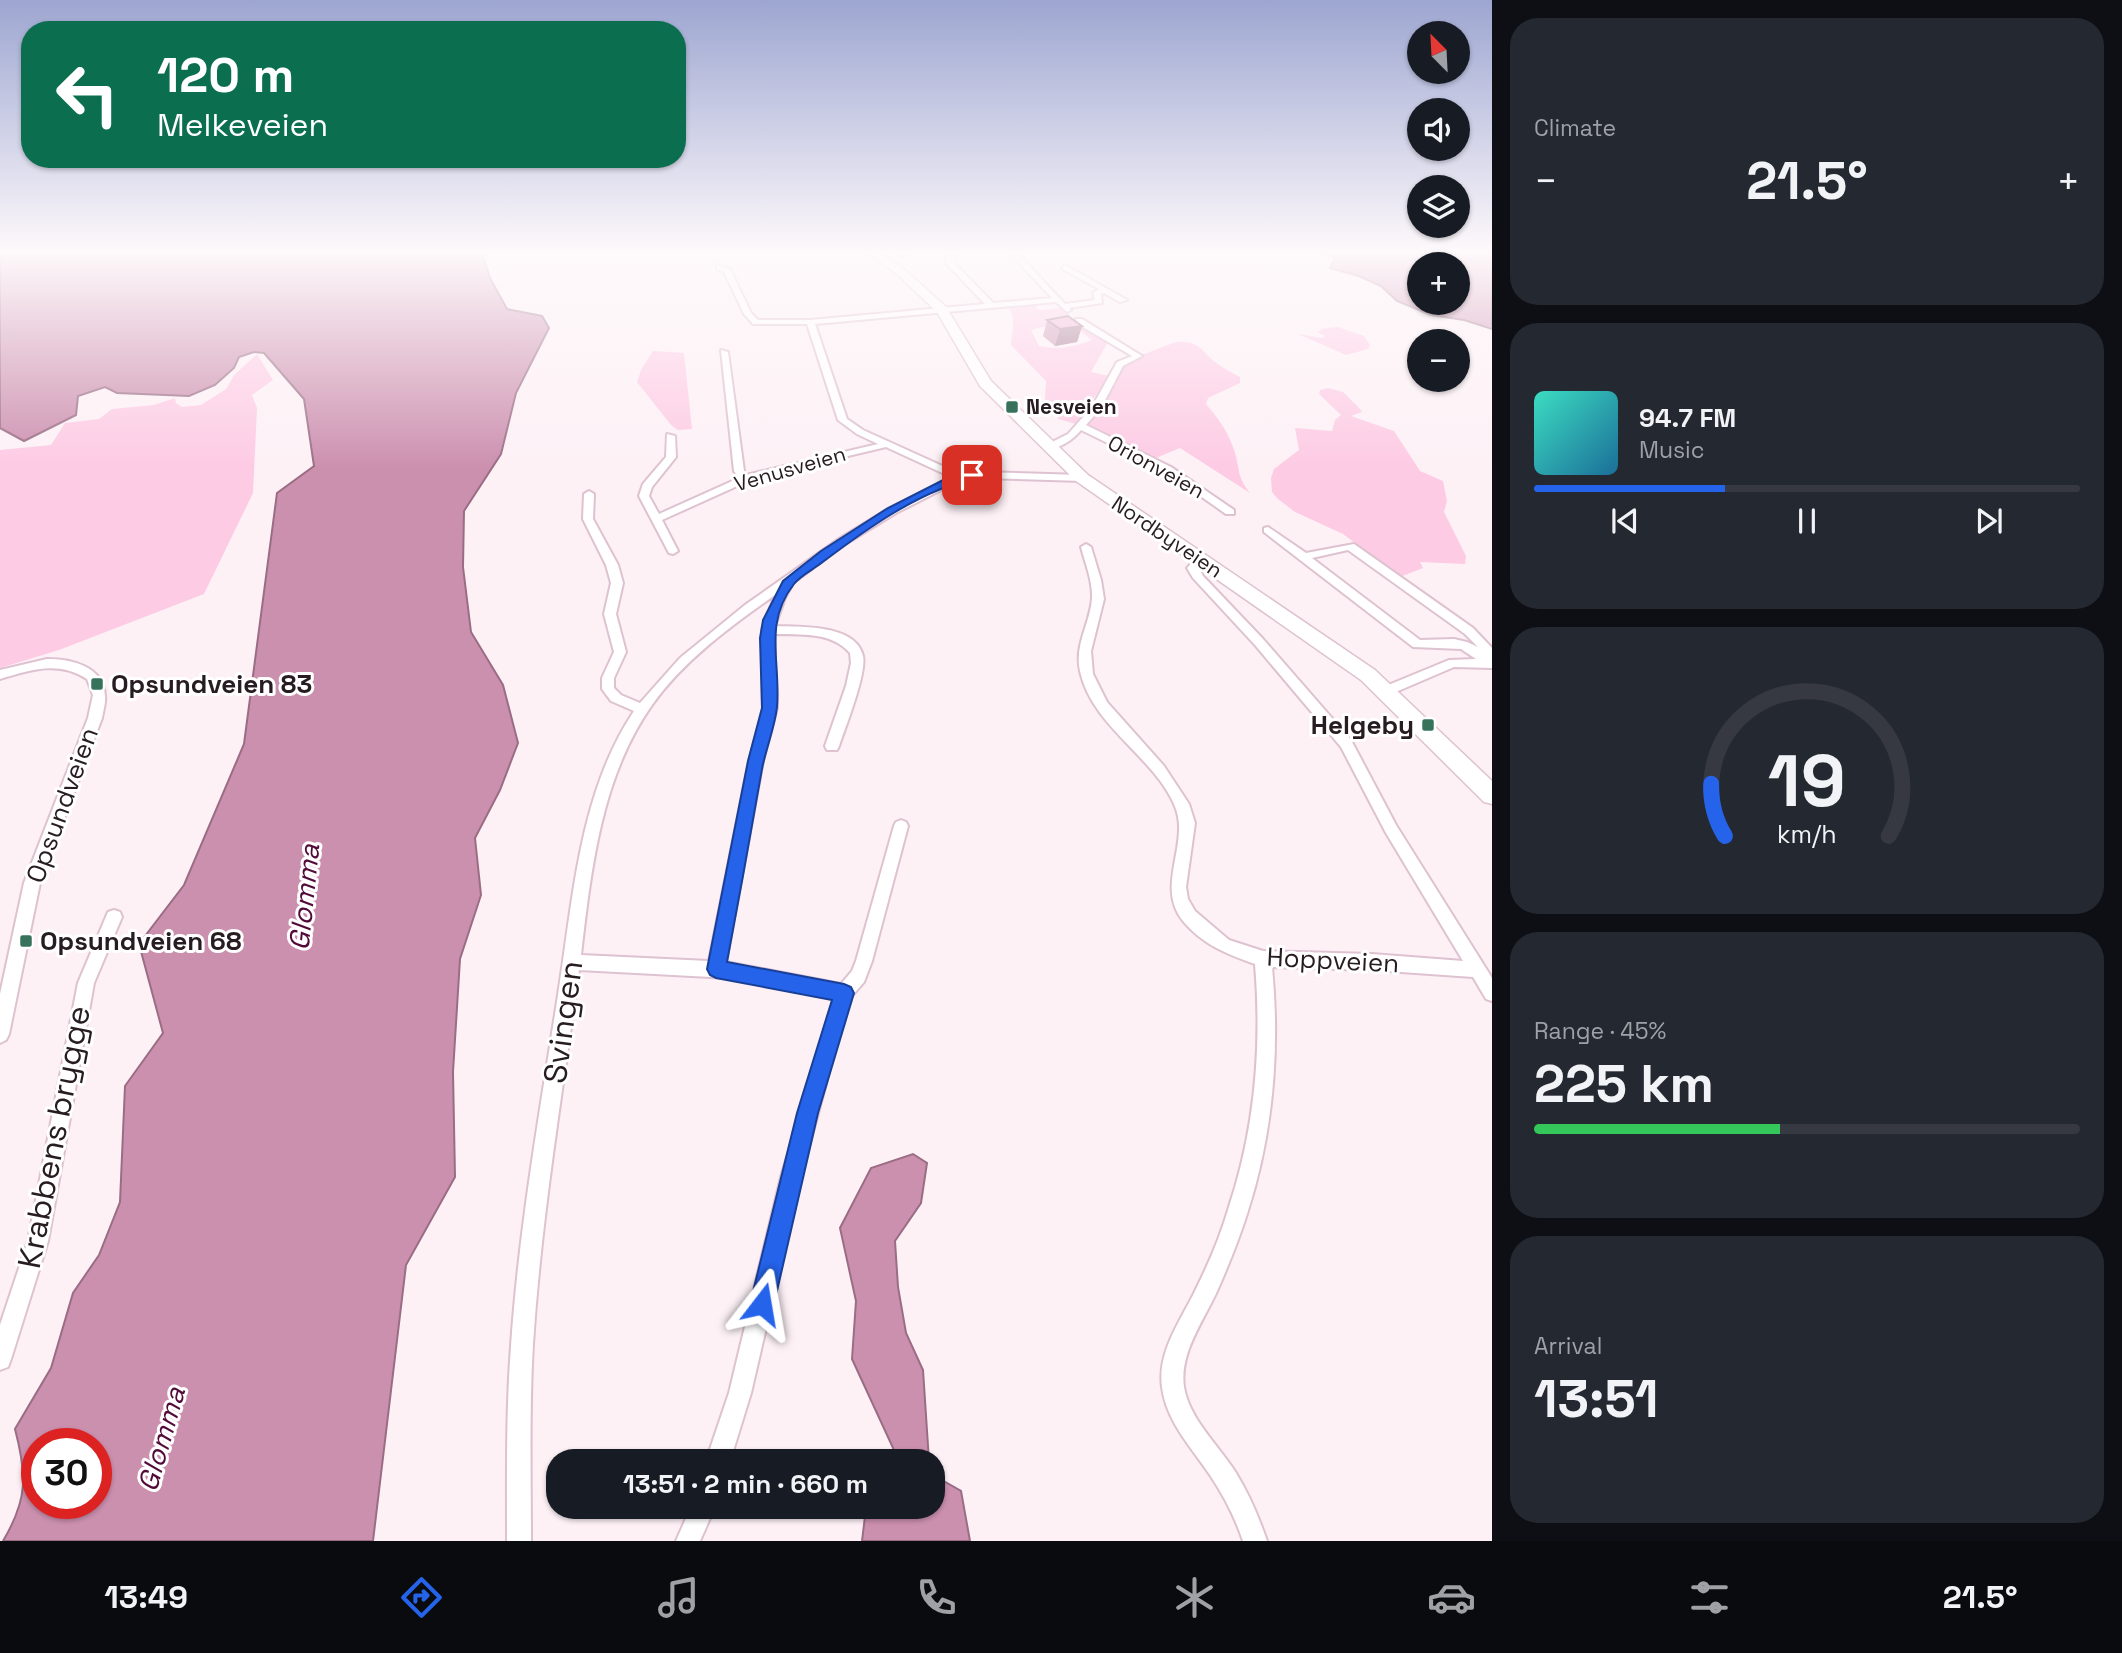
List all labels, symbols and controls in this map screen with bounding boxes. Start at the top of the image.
north arrow [1407,21,1470,84]
map controls [1407,21,1470,392]
text: 120 m [157,44,294,106]
icon: left [42,49,133,140]
button: sound [1407,98,1470,161]
text: Melkeveien [157,105,328,145]
text: Climate [1534,113,1616,143]
text: 21.5° [1746,148,1868,214]
text: − [1534,157,1558,205]
text: + [2056,157,2080,205]
button: layers [1407,175,1470,238]
button: + [1407,252,1470,315]
button: − [1407,329,1470,392]
place label: Nesveien [1026,393,1117,420]
marker: Nesveien [1004,399,1020,415]
text: 94.7 FM [1639,401,1736,435]
street label: Orionveien [1103,429,1209,504]
text: Music [1639,435,1704,465]
street label: Venusveien [731,440,849,497]
pin [942,445,1002,505]
icon: arrive [953,456,991,494]
street label: Nordbyveien [1107,490,1228,584]
icon: previous [1606,502,1644,540]
icon: pause [1788,502,1826,540]
icon: next [1970,502,2008,540]
place label: Opsundveien 83 [111,667,312,701]
marker: Opsundveien 83 [89,676,105,692]
place label: Helgeby [1311,708,1414,742]
marker: Helgeby [1420,717,1436,733]
street label: Opsundveien [18,723,106,887]
text: 19 [1768,735,1846,828]
text: km/h [1777,818,1837,850]
water label: Glomma [281,841,328,952]
place label: Opsundveien 68 [40,924,242,958]
marker: Opsundveien 68 [18,933,34,949]
street label: Hoppveien [1266,940,1400,980]
street label: Svingen [535,958,591,1086]
street label: Krabbens brygge [9,1002,99,1272]
text: Range · 45% [1534,1016,1666,1046]
text: 225 km [1534,1051,1714,1117]
position arrow [725,1267,799,1341]
text: Arrival [1534,1331,1602,1361]
text: 13:51 [1534,1366,1658,1432]
water label: Glomma [129,1382,193,1495]
speed limit sign: 30 [21,1428,112,1519]
text: 13:51 · 2 min · 660 m [623,1467,868,1501]
icon: directions [397,1573,446,1622]
icon: music [654,1573,703,1622]
icon: phone [912,1573,961,1622]
icon: climate [1170,1573,1219,1622]
icon: car [1427,1573,1476,1622]
icon: filters [1685,1573,1734,1622]
text: 13:49 [104,1577,188,1617]
text: 21.5° [1943,1577,2018,1617]

